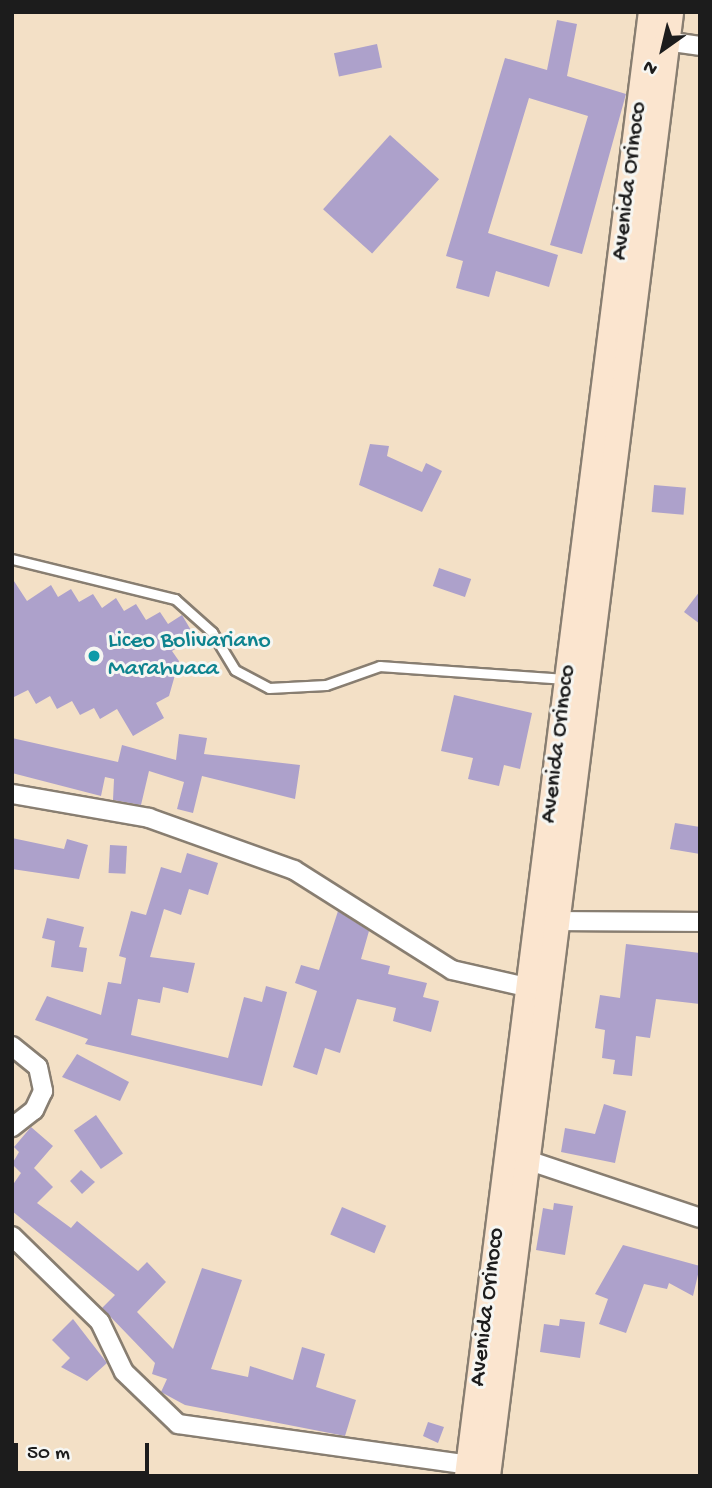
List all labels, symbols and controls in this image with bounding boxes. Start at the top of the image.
north arrow [628,14,698,84]
text: N [639,54,663,80]
street label: Avenida Orinoco [606,100,654,262]
place label: Liceo Bolivariano Marahuaca [108,628,271,684]
marker: Liceo Bolivariano Marahuaca [86,648,102,664]
street label: Avenida Orinoco [535,663,583,825]
street label: Avenida Orinoco [464,1226,512,1388]
scale bar [18,1428,152,1472]
text: 50 m [27,1442,70,1467]

